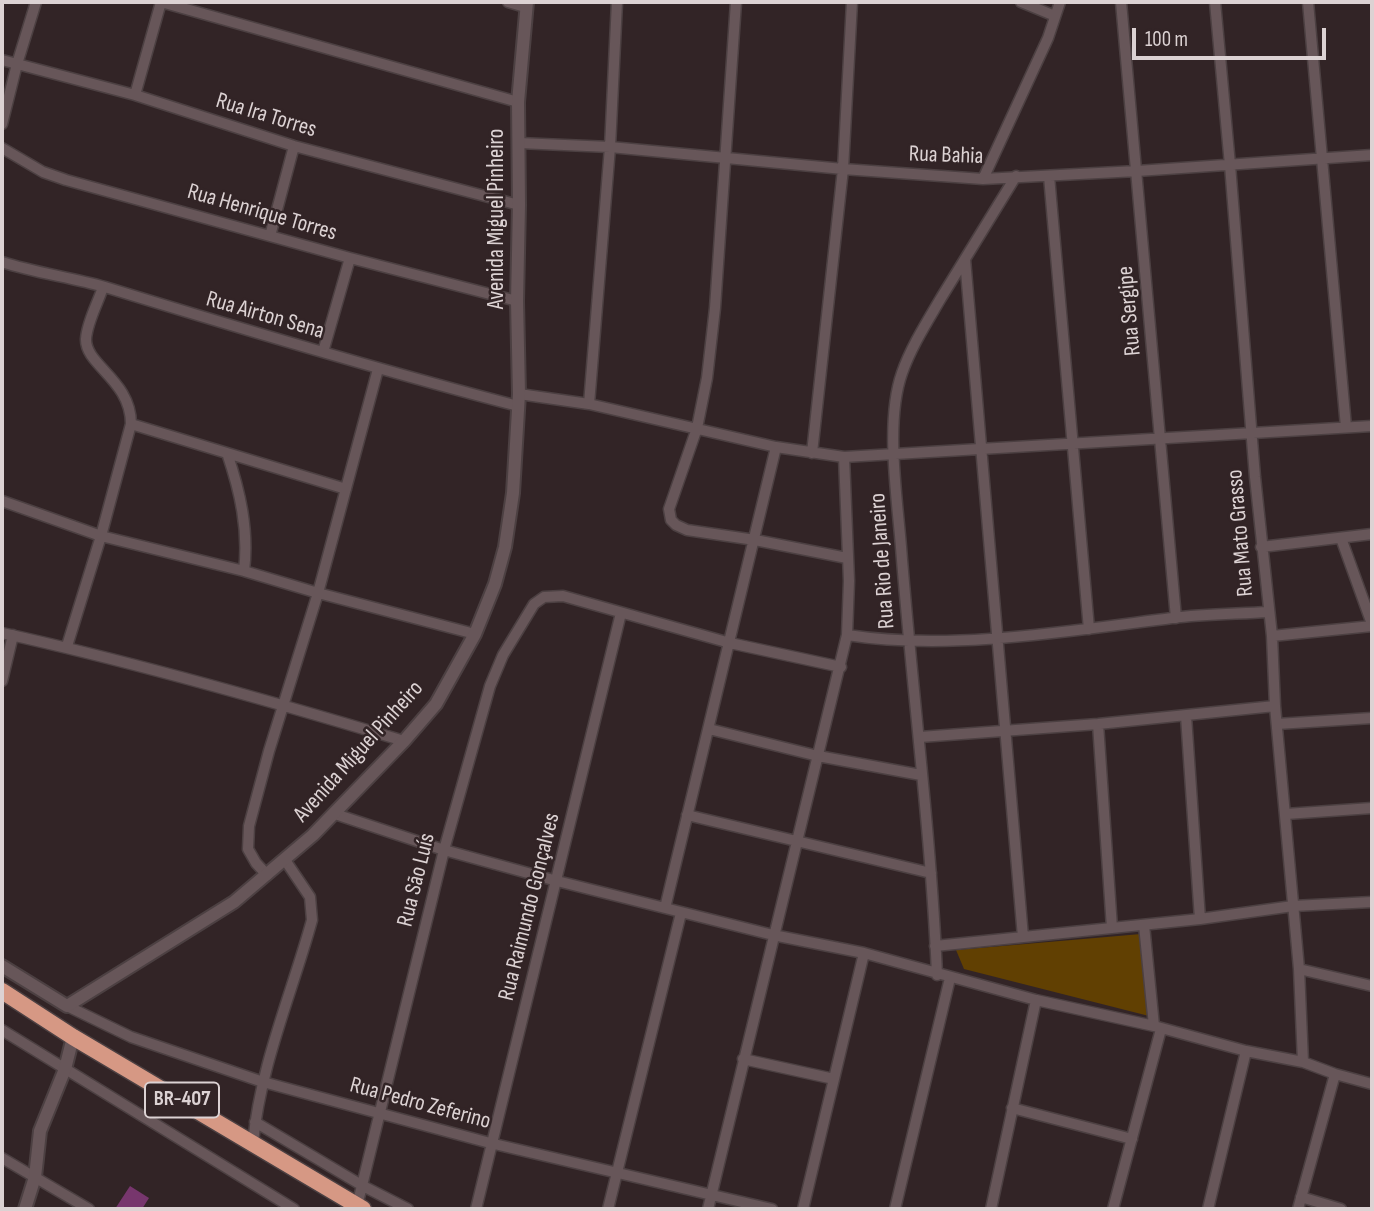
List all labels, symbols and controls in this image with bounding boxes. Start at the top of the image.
scale bar [1136,14,1330,58]
text: 100 m [1145,27,1188,52]
street label: Rua Ira Torres [212,88,320,144]
street label: Avenida Miguel Pinheiro [483,129,511,309]
street label: Rua Bahia [908,141,984,171]
street label: Rua Henrique Torres [184,178,340,248]
street label: Rua Sergipe [1112,265,1148,357]
street label: Rua Airton Sena [203,286,327,346]
street label: Rua Mato Grasso [1222,468,1260,598]
street label: Rua Rio de Janeiro [864,492,902,630]
street label: Avenida Miguel Pinheiro [288,676,430,828]
street label: Rua Raimundo Gonçalves [493,810,567,1004]
street label: Rua São Luís [392,830,442,930]
street label: Rua Pedro Zeferino [347,1072,493,1136]
road number: BR-407 [145,1082,219,1118]

